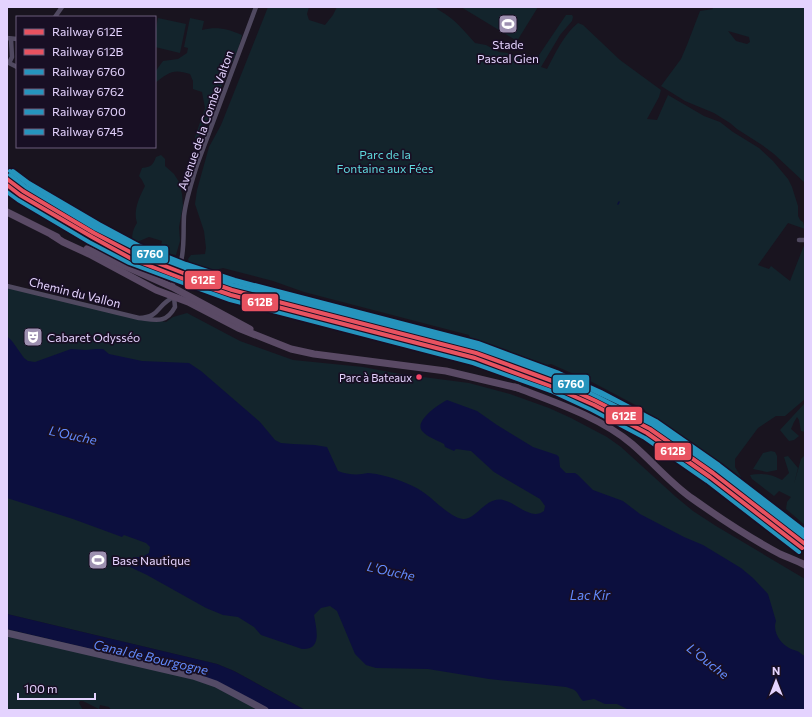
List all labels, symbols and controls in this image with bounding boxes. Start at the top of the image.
sports icon: Stade Pascal Gien [497,13,519,35]
legend [16,16,156,148]
text: Railway 612E [52,24,123,38]
place label: Stade Pascal Gien [477,37,539,65]
text: Railway 612B [52,44,124,58]
street label: Avenue de la Combe Valton [174,48,236,192]
text: Railway 6760 [52,64,125,78]
text: Railway 6762 [52,84,124,98]
text: Railway 6700 [52,104,126,118]
text: Railway 6745 [52,124,124,138]
park label: Parc de la Fontaine aux Fées [337,147,433,175]
line badge: 6760 [131,245,169,264]
text: 6760 [137,247,163,260]
line badge: 612E [184,270,222,290]
text: 612E [191,273,216,286]
street label: Chemin du Vallon [28,274,122,310]
line badge: 612B [241,293,279,312]
text: 612B [247,295,273,308]
theatre icon: Cabaret Odysséo [22,326,44,348]
place label: Cabaret Odysséo [47,330,140,344]
place label: Parc à Bateaux [339,371,412,384]
marker: Parc à Bateaux [414,372,424,382]
line badge: 6760 [552,374,590,394]
text: 6760 [558,377,584,390]
line badge: 612E [605,406,643,425]
text: 612E [612,409,637,422]
water label: L'Ouche [48,422,99,448]
line badge: 612B [654,442,692,461]
text: 612B [660,444,686,457]
sports icon: Base Nautique [87,549,109,571]
place label: Base Nautique [112,553,190,567]
water label: L'Ouche [366,558,417,584]
water label: Lac Kir [570,587,611,603]
water label: Canal de Bourgogne [92,636,210,678]
water label: L'Ouche [684,640,732,682]
north arrow [756,661,796,701]
text: N [772,664,780,677]
scale bar [18,675,95,701]
text: 100 m [24,681,58,695]

